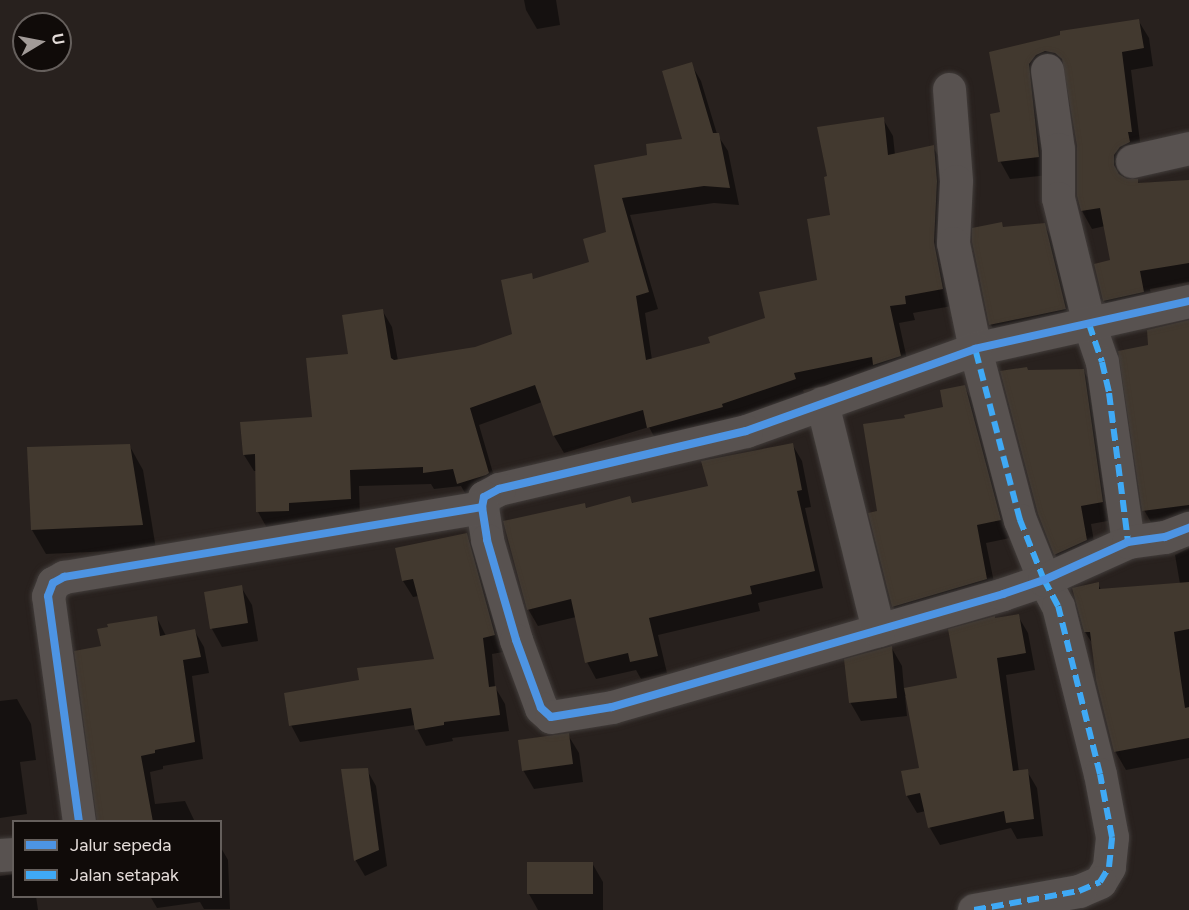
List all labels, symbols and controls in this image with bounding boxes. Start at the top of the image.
north arrow [12,12,72,72]
text: U [48,32,69,46]
legend [12,820,222,898]
text: Jalur sepeda [70,834,171,856]
text: Jalan setapak [70,864,179,886]

